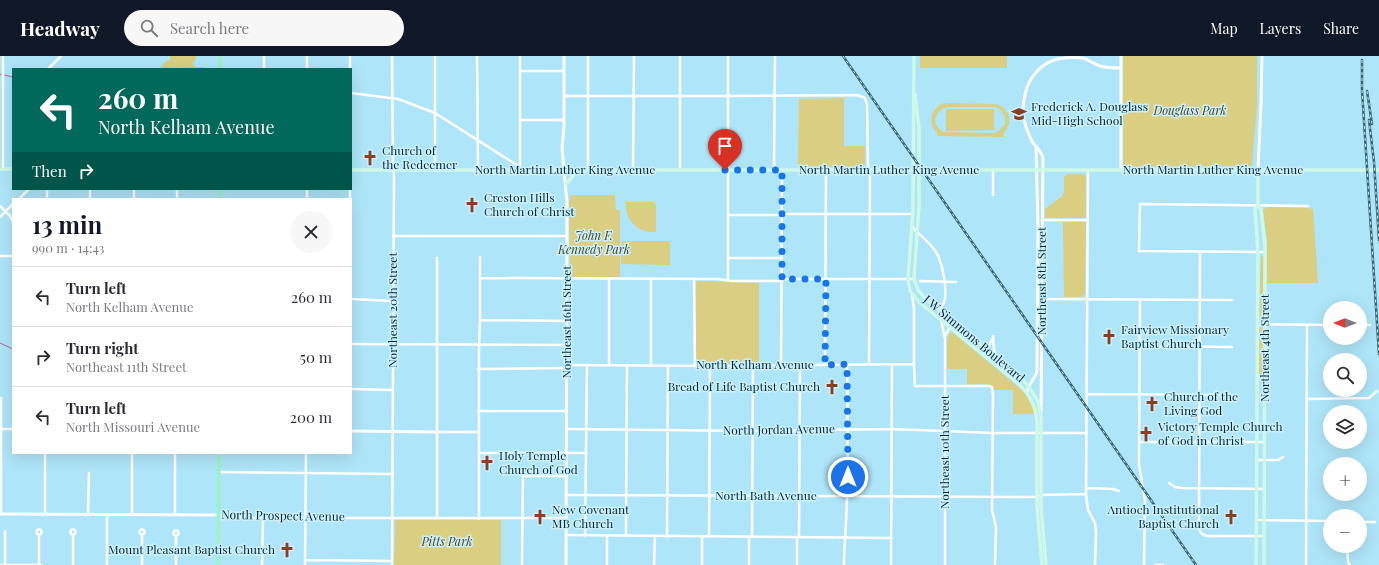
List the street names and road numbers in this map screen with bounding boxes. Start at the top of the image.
street label: North Martin Luther King Avenue [475,161,655,177]
street label: North Martin Luther King Avenue [799,161,979,177]
street label: North Martin Luther King Avenue [1123,161,1303,177]
street label: Northeast 8th Street [1033,226,1049,335]
street label: Northeast 20th Street [384,252,400,368]
street label: Northeast 16th Street [558,265,574,379]
street label: J W Simmons Boulevard [920,290,1029,385]
street label: Northeast 4th Street [1256,293,1272,402]
street label: North Kelham Avenue [696,356,814,372]
street label: Northeast 10th Street [936,394,952,509]
street label: North Jordan Avenue [723,420,835,438]
street label: North Bath Avenue [715,487,817,503]
street label: North Prospect Avenue [221,506,345,524]

